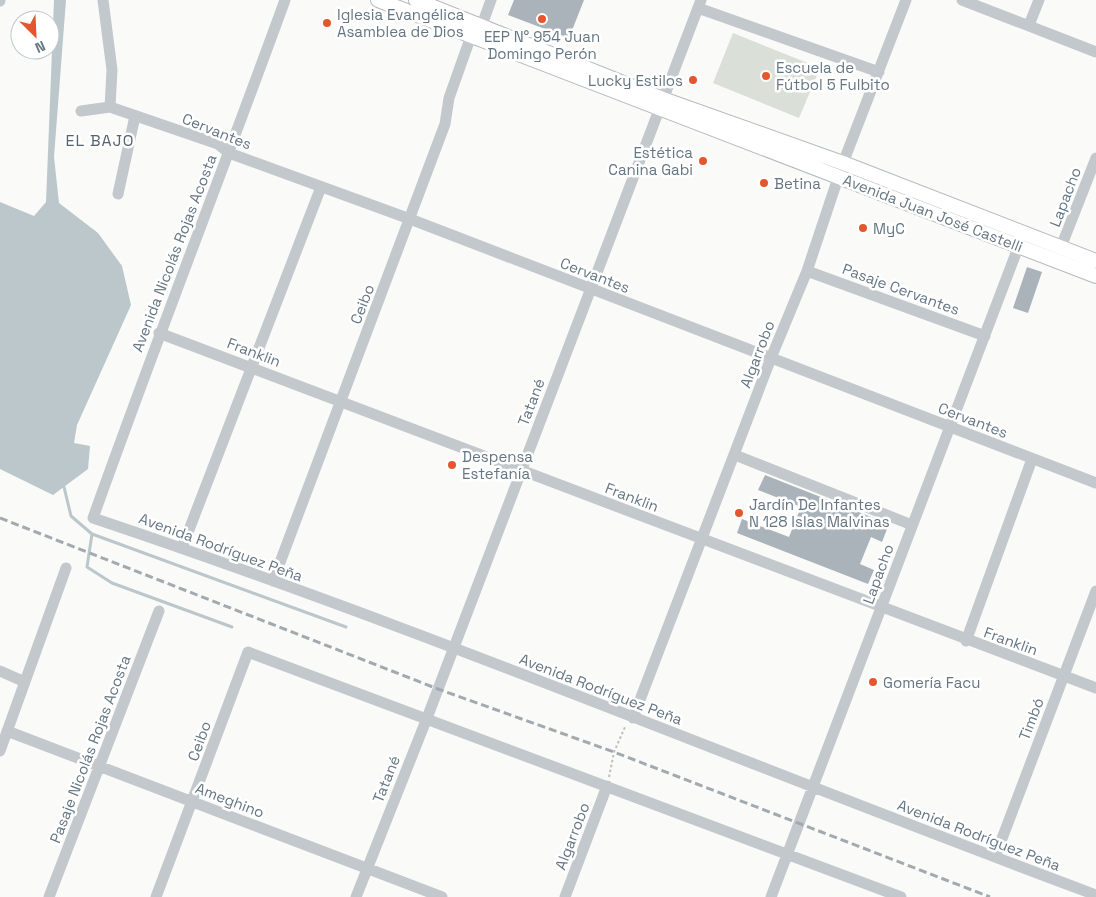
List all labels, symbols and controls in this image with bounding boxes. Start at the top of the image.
place label: Iglesia Evangélica Asamblea de Dios [337,5,465,41]
north arrow [10,10,60,60]
marker: EEP N° 954 Juan Domingo Perón [536,13,548,25]
marker: Iglesia Evangélica Asamblea de Dios [321,17,333,29]
place label: EEP N° 954 Juan Domingo Perón [484,27,600,63]
text: N [32,37,48,57]
place label: Escuela de Fútbol 5 Fulbito [776,58,890,94]
marker: Escuela de Fútbol 5 Fulbito [760,70,772,82]
place label: Lucky Estilos [588,71,683,90]
marker: Lucky Estilos [687,74,699,86]
street label: Cervantes [180,109,255,154]
district label: EL BAJO [65,130,135,151]
place label: Estética Canina Gabi [608,143,693,179]
street label: Avenida Nicolás Rojas Acosta [127,151,221,355]
marker: Estética Canina Gabi [697,155,709,167]
street label: Lapacho [1045,164,1085,230]
street label: Avenida Juan José Castelli [840,170,1026,256]
place label: Betina [774,174,821,193]
marker: Betina [758,177,770,189]
place label: MyC [873,219,905,238]
marker: MyC [857,222,869,234]
street label: Cervantes [557,253,633,297]
street label: Pasaje Cervantes [840,259,962,319]
street label: Ceibo [346,281,378,327]
street label: Algarrobo [735,318,779,390]
street label: Franklin [224,333,284,371]
street label: Tatané [513,376,549,428]
street label: Cervantes [935,398,1011,442]
place label: Despensa Estefanía [462,447,533,483]
marker: Despensa Estefanía [446,459,458,471]
street label: Franklin [602,478,662,516]
place label: Jardín De Infantes N 128 Islas Malvinas [749,495,890,531]
marker: Jardín De Infantes N 128 Islas Malvinas [733,507,745,519]
street label: Avenida Rodríguez Peña [136,508,306,586]
street label: Lapacho [858,541,898,607]
street label: Franklin [981,623,1041,659]
street label: Avenida Rodríguez Peña [517,649,686,729]
street label: Pasaje Nicolás Rojas Acosta [45,652,135,846]
place label: Gomería Facu [883,673,980,692]
marker: Gomería Facu [867,676,879,688]
street label: Timbó [1014,695,1048,743]
street label: Ceibo [183,718,215,764]
street label: Tatané [368,753,404,805]
street label: Ameghino [193,778,267,822]
street label: Avenida Rodríguez Peña [895,795,1064,875]
street label: Algarrobo [550,800,594,872]

